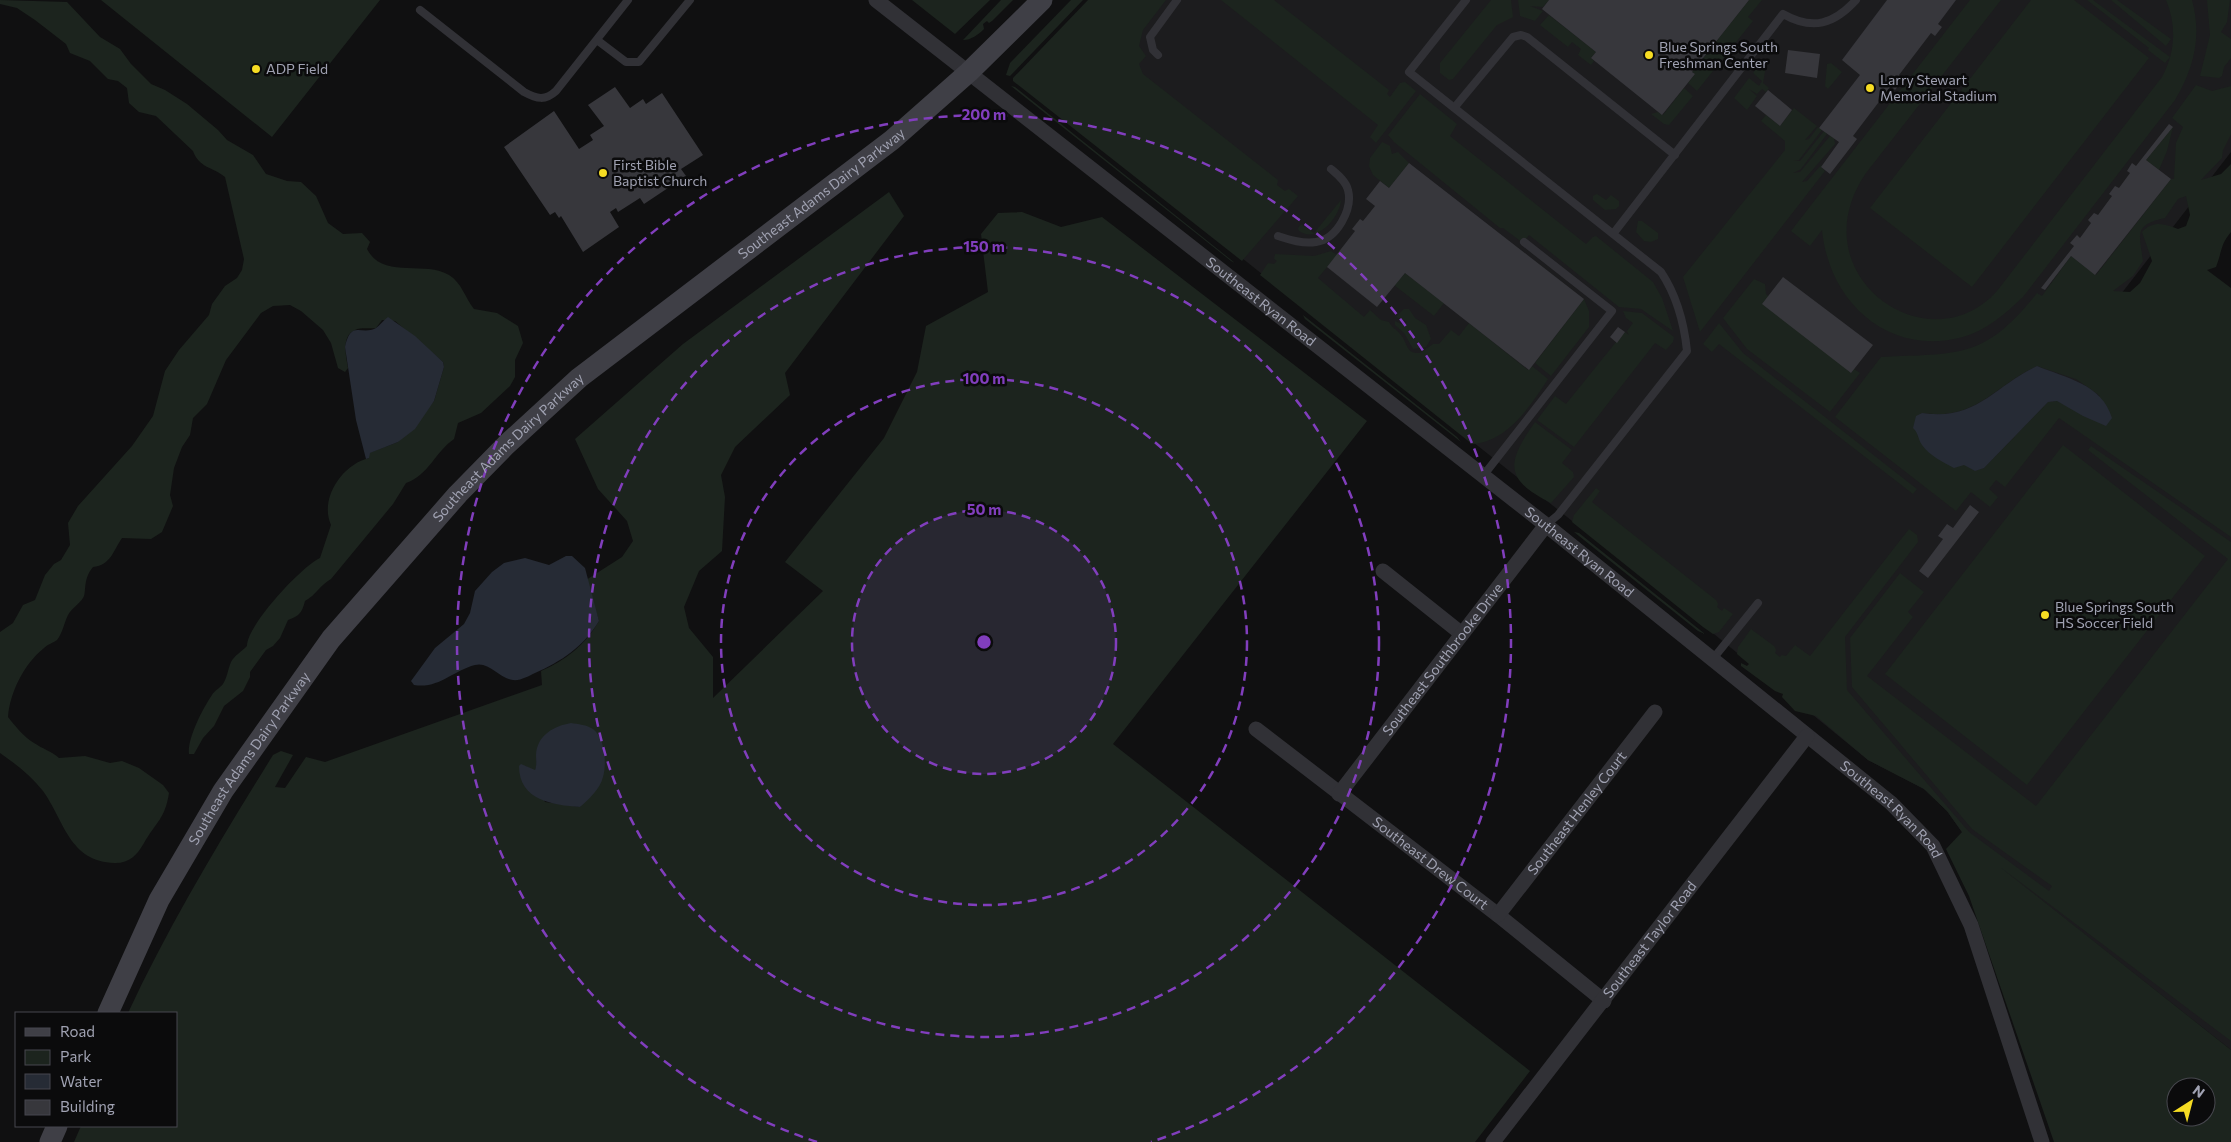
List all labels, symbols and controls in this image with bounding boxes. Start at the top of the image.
place label: Blue Springs South Freshman Center [1659,38,1778,71]
marker: Blue Springs South Freshman Center [1643,49,1655,61]
place label: ADP Field [266,60,328,77]
marker: ADP Field [250,63,262,75]
place label: Larry Stewart Memorial Stadium [1880,71,1997,104]
marker: Larry Stewart Memorial Stadium [1864,82,1876,94]
text: 200 m [962,105,1006,123]
street label: Southeast Adams Dairy Parkway [734,124,908,262]
place label: First Bible Baptist Church [613,156,707,189]
marker: First Bible Baptist Church [597,167,609,179]
text: 150 m [963,237,1005,255]
street label: Southeast Ryan Road [1203,253,1320,349]
street label: Southeast Adams Dairy Parkway [429,369,587,525]
text: 100 m [963,369,1005,387]
text: 50 m [967,500,1001,518]
street label: Southeast Ryan Road [1522,503,1637,600]
street label: Southeast Southbrooke Drive [1378,579,1506,738]
place label: Blue Springs South HS Soccer Field [2055,598,2174,631]
marker: Blue Springs South HS Soccer Field [2039,609,2051,621]
centre of rings [975,633,993,651]
street label: Southeast Adams Dairy Parkway [184,668,313,848]
street label: Southeast Henley Court [1523,747,1630,878]
street label: Southeast Ryan Road [1837,757,1946,860]
street label: Southeast Drew Court [1369,813,1492,913]
street label: Southeast Taylor Road [1599,878,1700,1001]
legend [15,1012,178,1127]
text: Road [60,1022,95,1040]
text: Park [60,1047,91,1065]
text: Water [60,1072,102,1090]
north arrow [2166,1077,2216,1127]
text: N [2190,1081,2208,1101]
text: Building [60,1097,115,1115]

